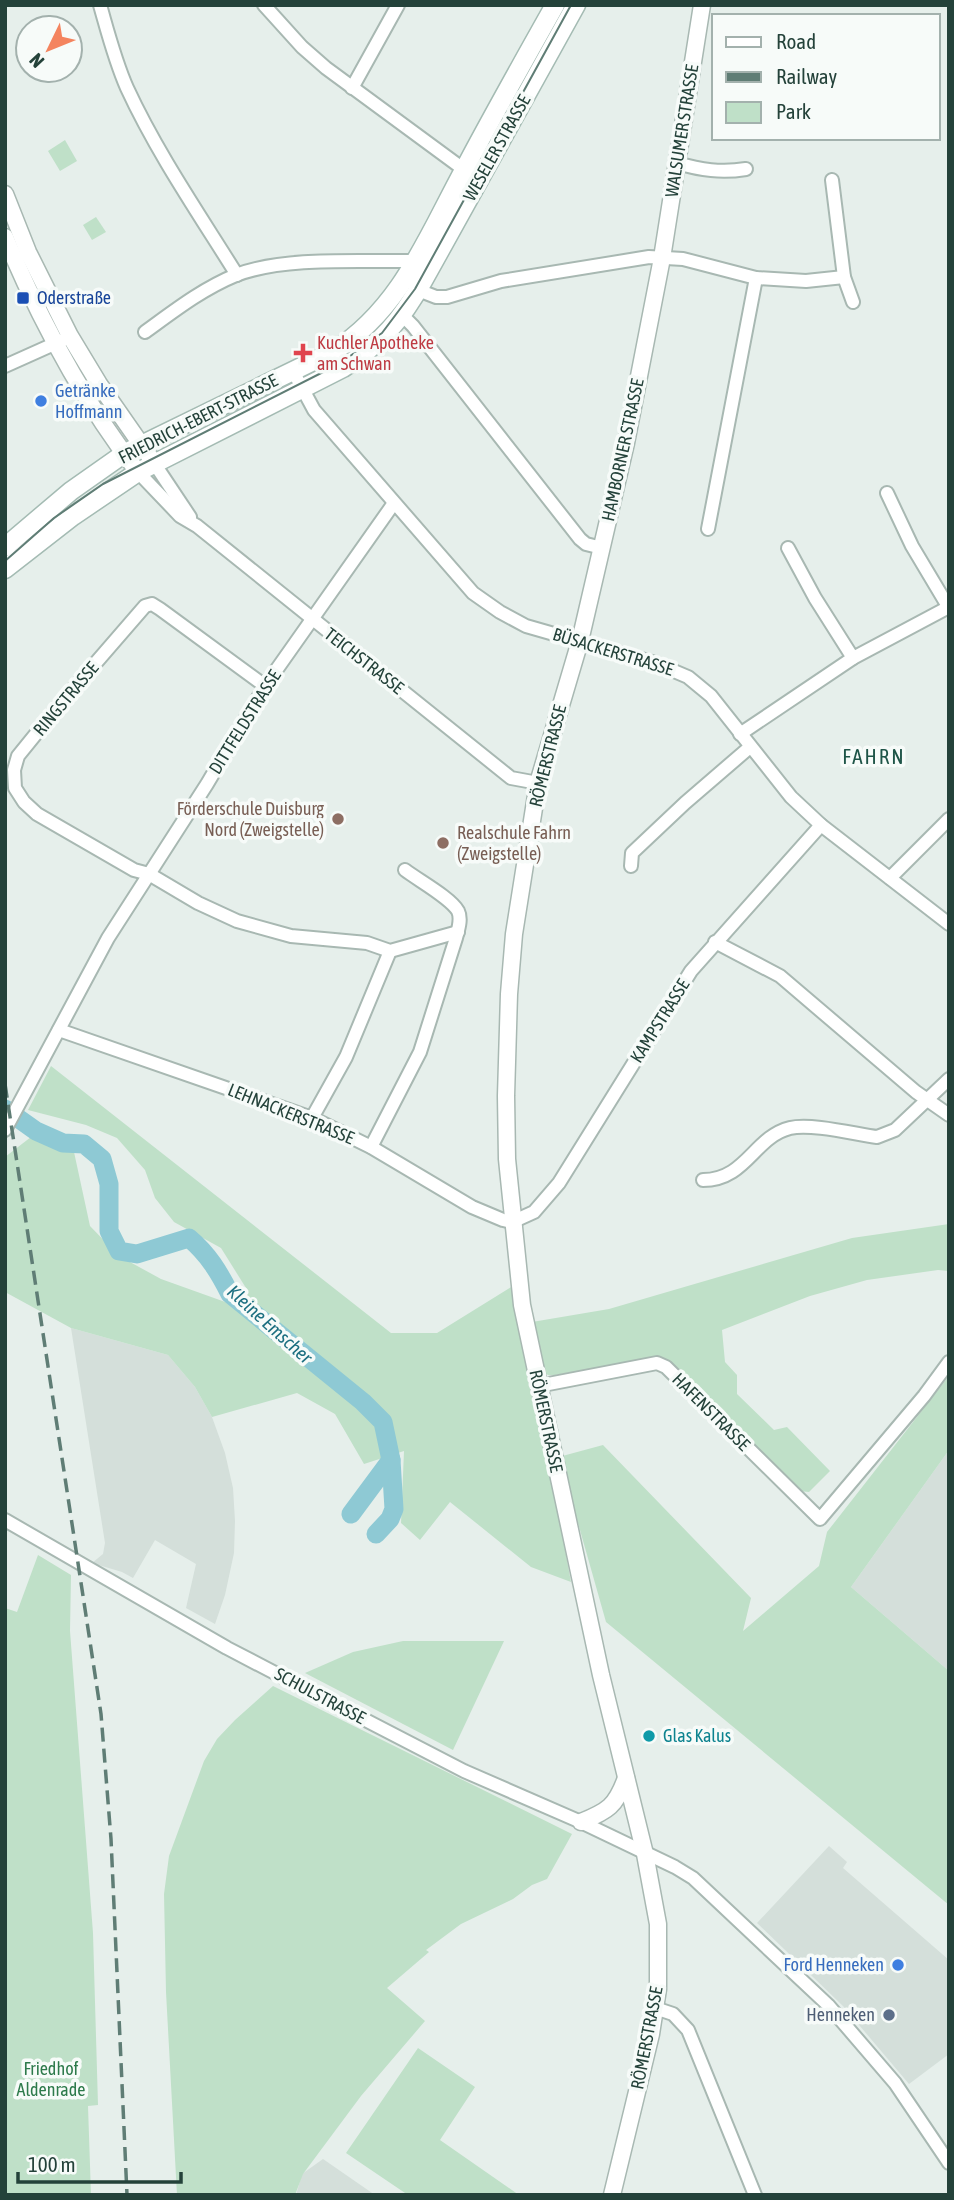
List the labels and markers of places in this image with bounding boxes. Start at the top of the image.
place label: Oderstraße [37,287,111,308]
marker: Oderstraße [15,290,31,306]
place label: Kuchler Apotheke am Schwan [317,332,434,374]
marker: Kuchler Apotheke am Schwan [295,345,311,361]
place label: Getränke Hoffmann [55,380,122,422]
marker: Getränke Hoffmann [33,393,49,409]
place label: Förderschule Duisburg Nord (Zweigstelle) [177,798,324,840]
marker: Förderschule Duisburg Nord (Zweigstelle) [330,811,346,827]
place label: Realschule Fahrn (Zweigstelle) [457,822,571,864]
marker: Realschule Fahrn (Zweigstelle) [435,835,451,851]
place label: Glas Kalus [663,1725,731,1746]
marker: Glas Kalus [641,1728,657,1744]
place label: Ford Henneken [784,1954,884,1975]
marker: Ford Henneken [890,1957,906,1973]
place label: Henneken [806,2004,875,2025]
marker: Henneken [881,2007,897,2023]

